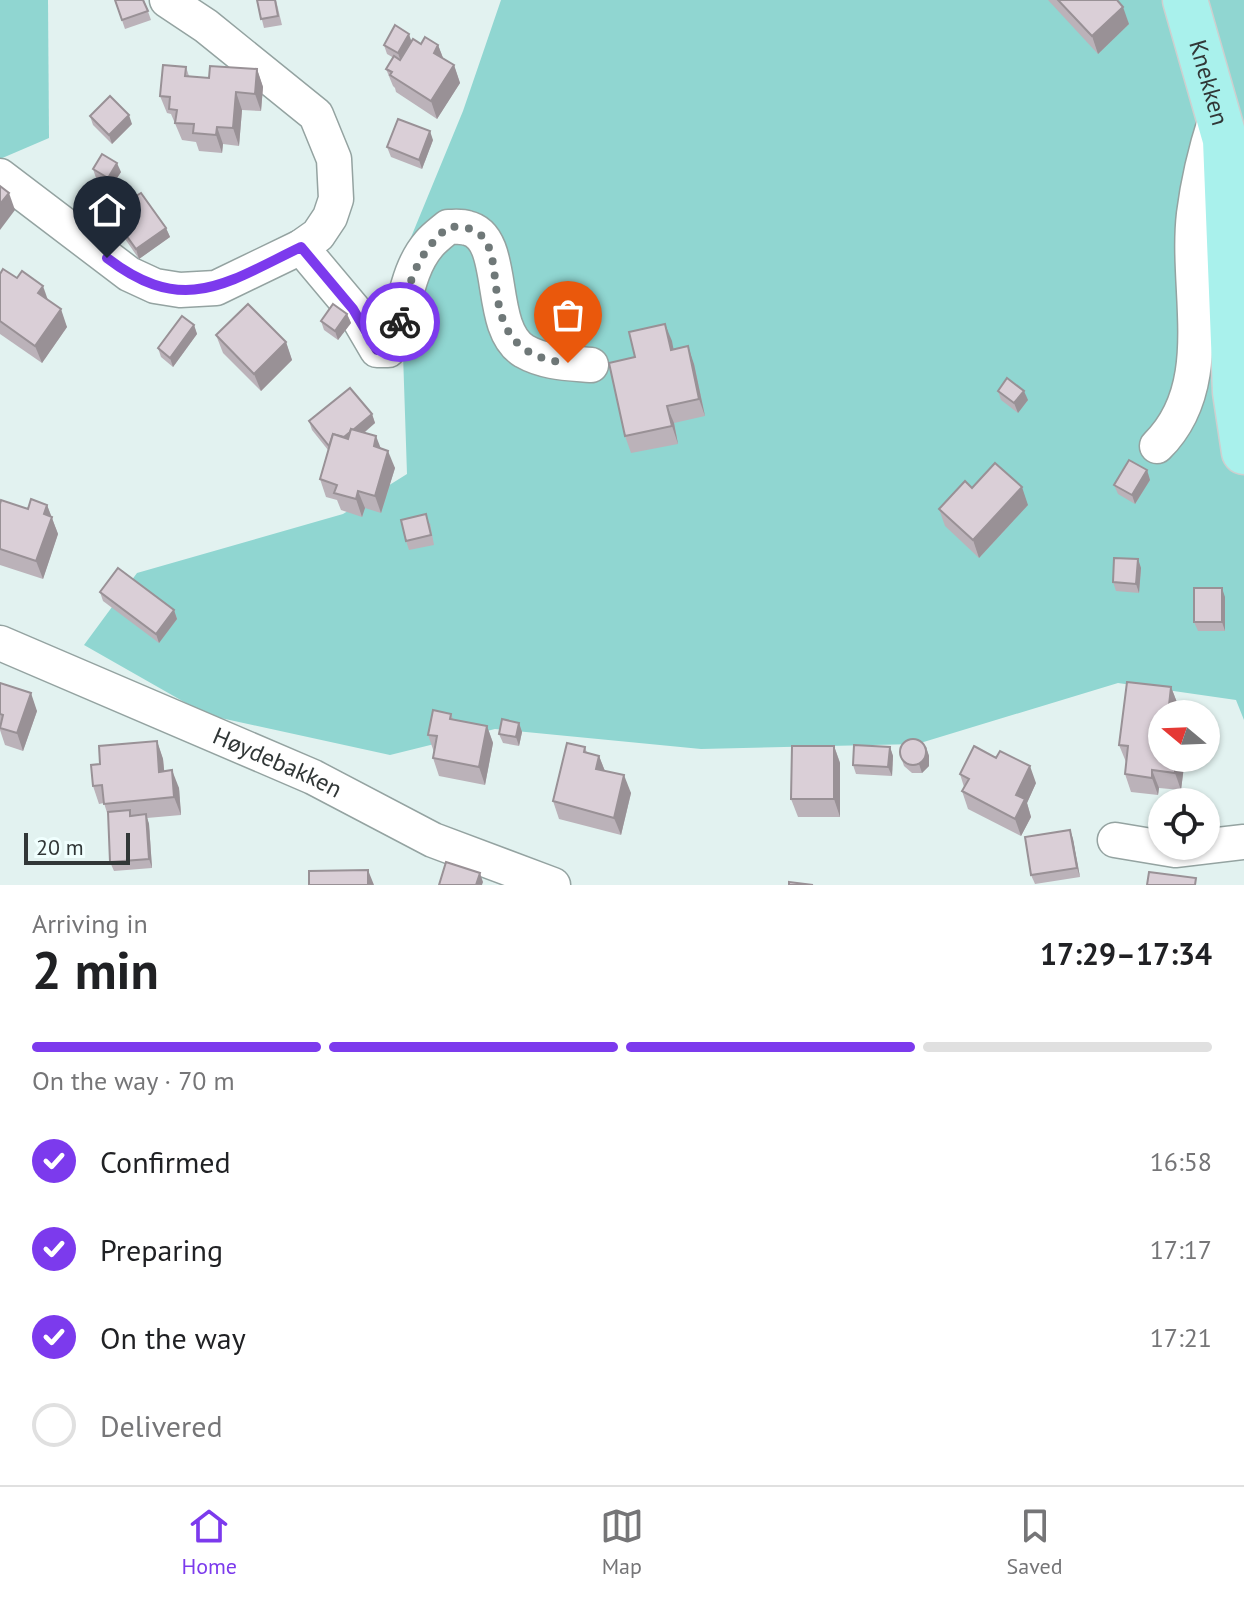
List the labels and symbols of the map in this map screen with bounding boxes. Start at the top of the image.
street label: Knekken [1182,36,1236,129]
pin [73,176,141,258]
pin [534,281,602,363]
courier [360,282,440,362]
north arrow [1148,700,1220,772]
street label: Høydebakken [208,720,347,804]
scale bar [24,829,130,865]

